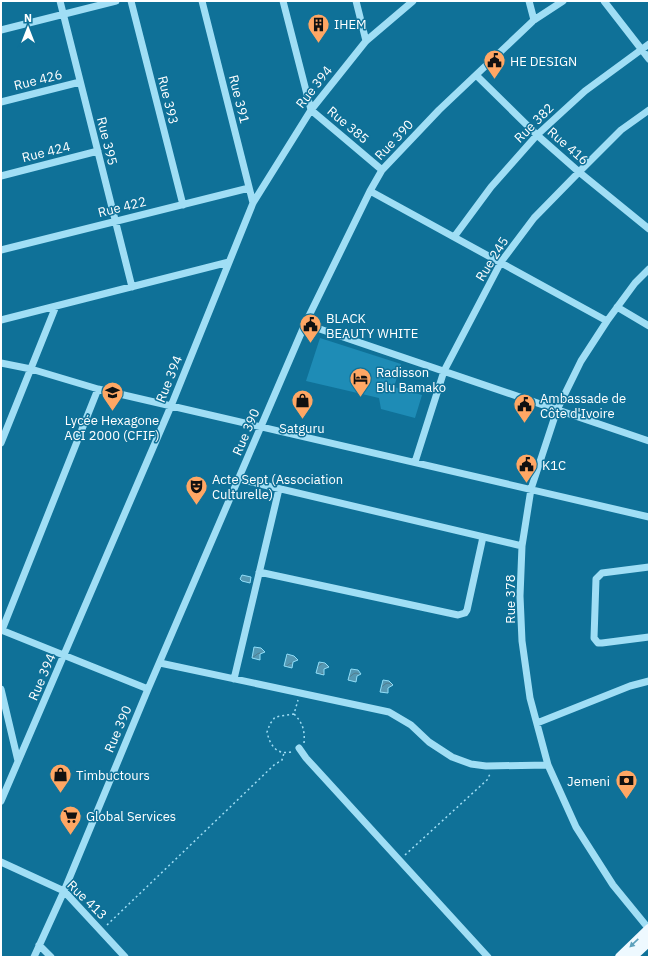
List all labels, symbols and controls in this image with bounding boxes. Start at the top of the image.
north arrow [8,8,48,48]
text: N [24,11,32,25]
building icon: IHEM [305,11,331,44]
place label: IHEM [334,16,367,33]
public building icon: HE DESIGN [482,48,508,81]
place label: HE DESIGN [510,53,577,70]
street label: Rue 394 [292,62,336,112]
street label: Rue 426 [12,66,64,94]
street label: Rue 391 [225,73,253,125]
street label: Rue 393 [154,74,182,126]
street label: Rue 382 [511,100,557,146]
street label: Rue 385 [324,103,372,147]
street label: Rue 395 [93,115,121,167]
street label: Rue 390 [371,116,417,164]
street label: Rue 416 [544,123,592,169]
street label: Rue 424 [20,138,72,166]
street label: Rue 422 [96,193,148,221]
street label: Rue 245 [472,234,512,284]
place label: BLACK BEAUTY WHITE [326,310,418,342]
public building icon: BLACK BEAUTY WHITE [297,312,323,345]
street label: Rue 394 [152,353,186,405]
place label: Radisson Blu Bamako [376,364,446,396]
hotel icon: Radisson Blu Bamako [348,366,374,399]
school or university icon: Lycée Hexagone ACI 2000 (CFIF) [99,379,125,412]
shop icon: Satguru [289,387,315,420]
place label: Ambassade de Côte d'Ivoire [540,390,626,422]
public building icon: Ambassade de Côte d'Ivoire [512,392,538,425]
street label: Rue 390 [229,406,264,458]
place label: Lycée Hexagone ACI 2000 (CFIF) [64,412,160,444]
place label: Satguru [279,420,325,437]
public building icon: K1C [514,452,540,485]
place label: K1C [542,457,566,474]
place label: Acte Sept (Association Culturelle) [212,471,343,503]
theatre icon: Acte Sept (Association Culturelle) [183,473,209,506]
street label: Rue 378 [502,574,519,624]
street label: Rue 394 [25,651,60,703]
street label: Rue 390 [101,703,136,755]
shop icon: Timbuctours [48,762,74,795]
place label: Timbuctours [76,767,150,784]
bank icon: Jemeni [613,768,639,801]
place label: Jemeni [567,773,610,790]
supermarket icon: Global Services [57,803,83,836]
place label: Global Services [86,808,176,825]
street label: Rue 413 [63,877,111,923]
one-way arrow [629,938,639,948]

